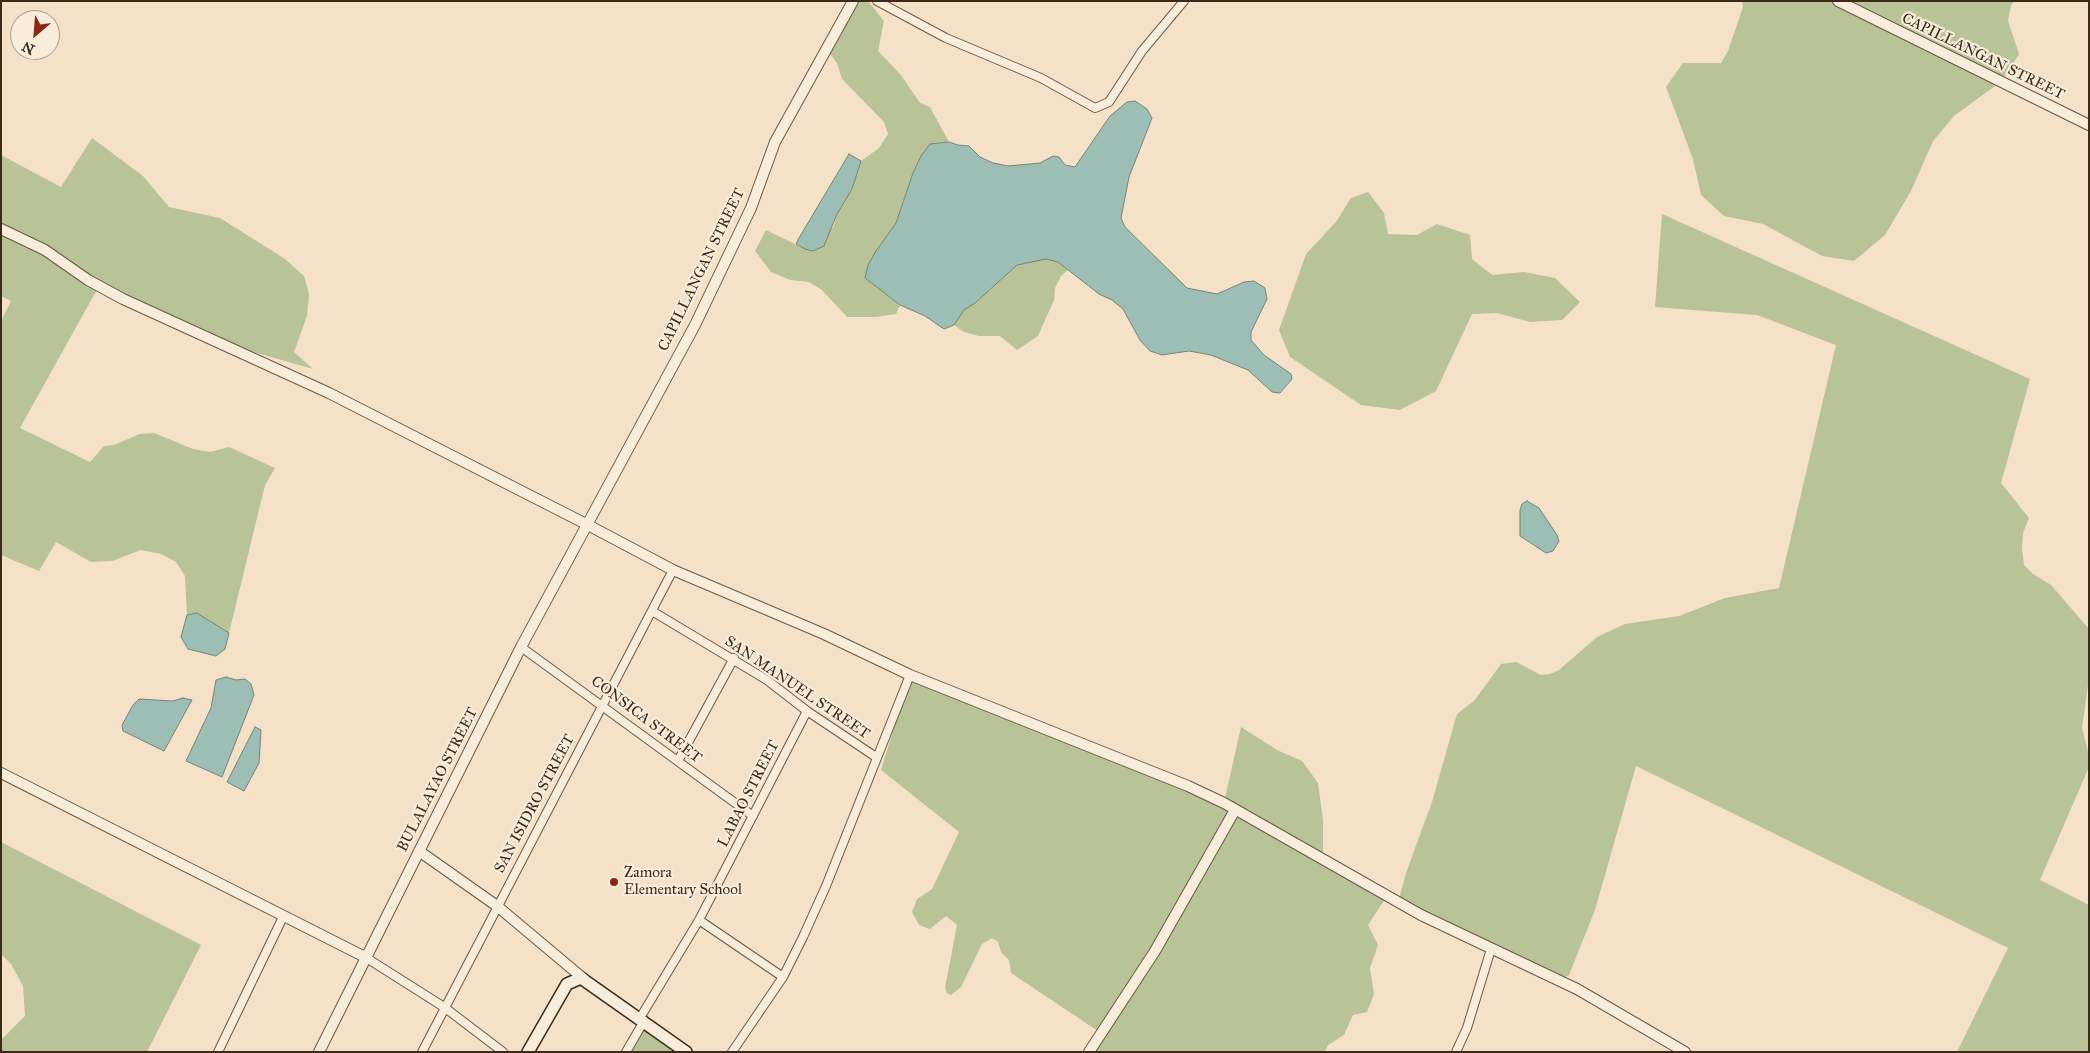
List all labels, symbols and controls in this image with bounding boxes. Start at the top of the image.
north arrow [10,10,60,60]
street label: CAPILLANGAN STREET [1899,10,2067,104]
text: N [19,38,38,58]
street label: CAPILLANGAN STREET [655,186,749,354]
street label: SAN MANUEL STREET [721,633,873,743]
street label: CONSICA STREET [587,673,705,767]
street label: BULALAYAO STREET [394,705,482,855]
street label: SAN ISIDRO STREET [491,732,579,876]
street label: LABAO STREET [714,738,784,850]
place label: Zamora Elementary School [624,864,742,899]
marker: Zamora Elementary School [608,876,620,888]

